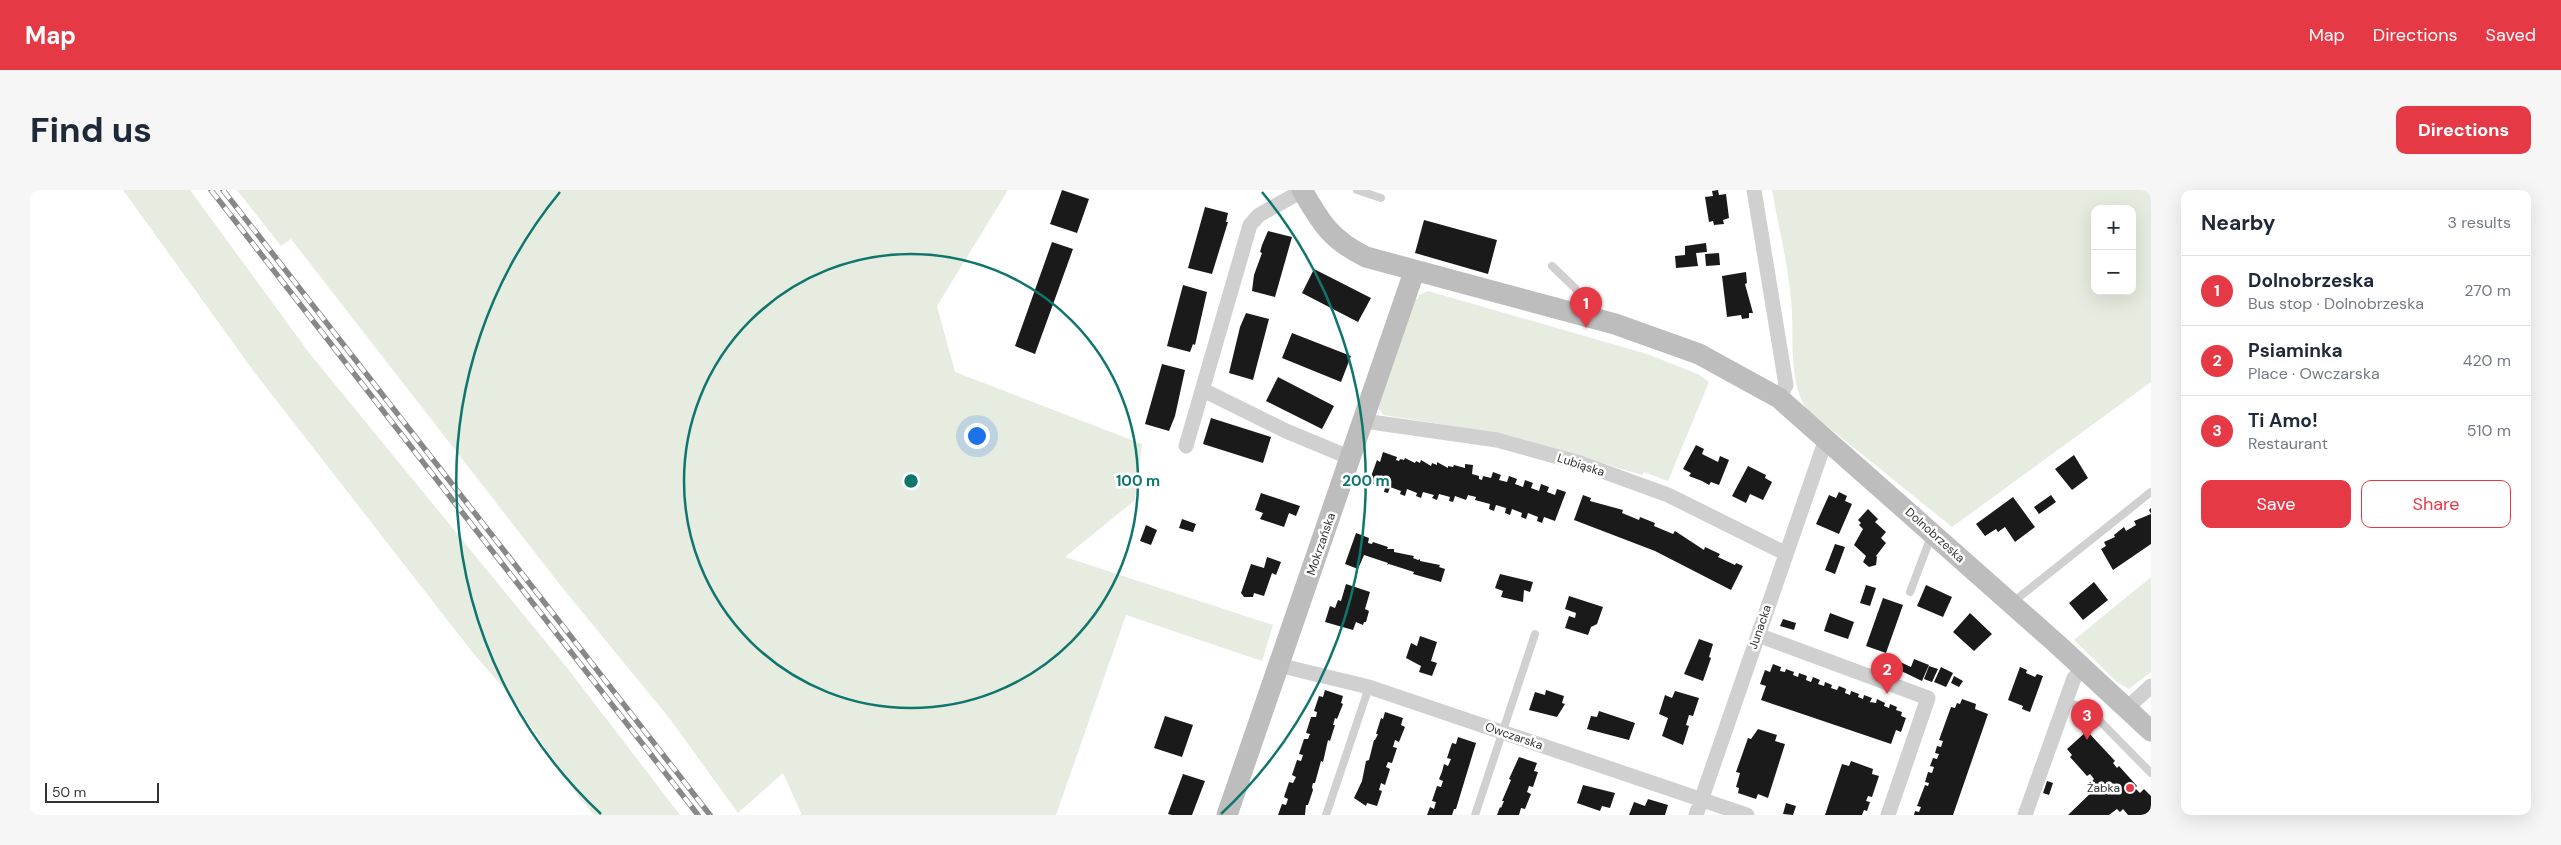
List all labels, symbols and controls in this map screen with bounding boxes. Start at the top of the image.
text: Map [25,20,76,51]
text: Map [2309,23,2345,47]
text: Directions [2373,23,2458,47]
text: Saved [2486,23,2536,47]
button: Directions [2396,106,2531,154]
text: Find us [30,107,152,153]
map controls [2091,205,2136,295]
button: + [2091,205,2136,250]
text: Nearby [2201,209,2275,237]
text: 3 results [2448,212,2511,233]
button: − [2091,250,2136,295]
text: Dolnobrzeska [2248,268,2374,293]
text: 1 [2214,280,2220,301]
text: 270 m [2464,280,2511,301]
pin: 1 [1570,287,1602,328]
text: Bus stop · Dolnobrzeska [2248,293,2424,314]
text: Psiaminka [2248,338,2343,363]
text: 2 [2212,350,2222,371]
text: 420 m [2463,350,2511,371]
text: Place · Owczarska [2248,363,2380,384]
text: Ti Amo! [2248,408,2318,433]
text: 3 [2212,420,2222,441]
text: 510 m [2467,420,2511,441]
your location [964,423,990,449]
text: Restaurant [2248,433,2328,454]
street label: Lubiąska [1555,450,1607,480]
text: 100 m [1116,471,1160,491]
text: 200 m [1342,471,1390,491]
centre of rings [902,472,920,490]
button: Save [2201,480,2351,528]
button: Share [2361,480,2511,528]
street label: Dolnobrzeska [1902,504,1968,566]
street label: Mokrzańska [1303,511,1339,577]
street label: Junacka [1745,603,1775,651]
pin: 2 [1871,653,1903,694]
pin: 3 [2071,699,2103,740]
street label: Owczarska [1483,719,1545,753]
scale bar [45,780,159,803]
place label: Żabka [2087,780,2120,796]
marker: Żabka [2124,782,2136,794]
text: 50 m [52,783,86,801]

